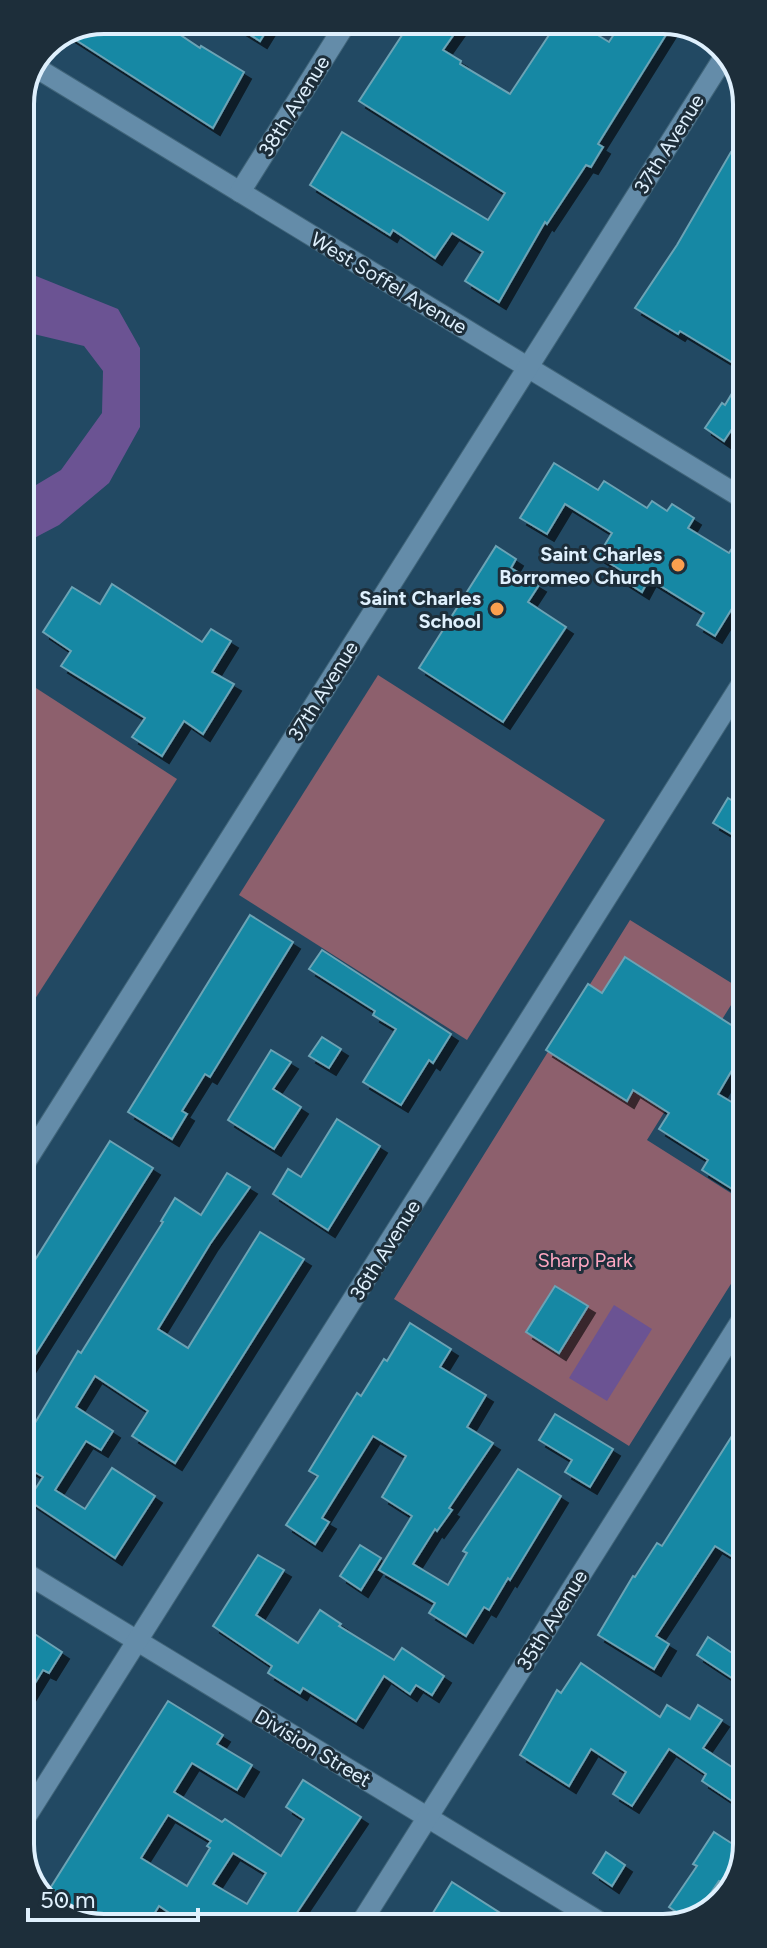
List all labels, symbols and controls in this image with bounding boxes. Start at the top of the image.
street label: 38th Avenue [253,51,335,161]
street label: 37th Avenue [629,90,709,198]
street label: West Soffel Avenue [307,227,471,339]
place label: Saint Charles Borromeo Church [499,542,662,589]
marker: Saint Charles Borromeo Church [669,556,687,574]
place label: Saint Charles School [359,586,481,633]
marker: Saint Charles School [488,600,506,618]
street label: 37th Avenue [283,637,363,745]
street label: 36th Avenue [345,1195,425,1304]
park label: Sharp Park [537,1248,633,1272]
street label: 35th Avenue [512,1565,592,1675]
street label: Division Street [251,1704,375,1792]
scale bar [28,1872,198,1922]
text: 50 m [40,1885,96,1914]

